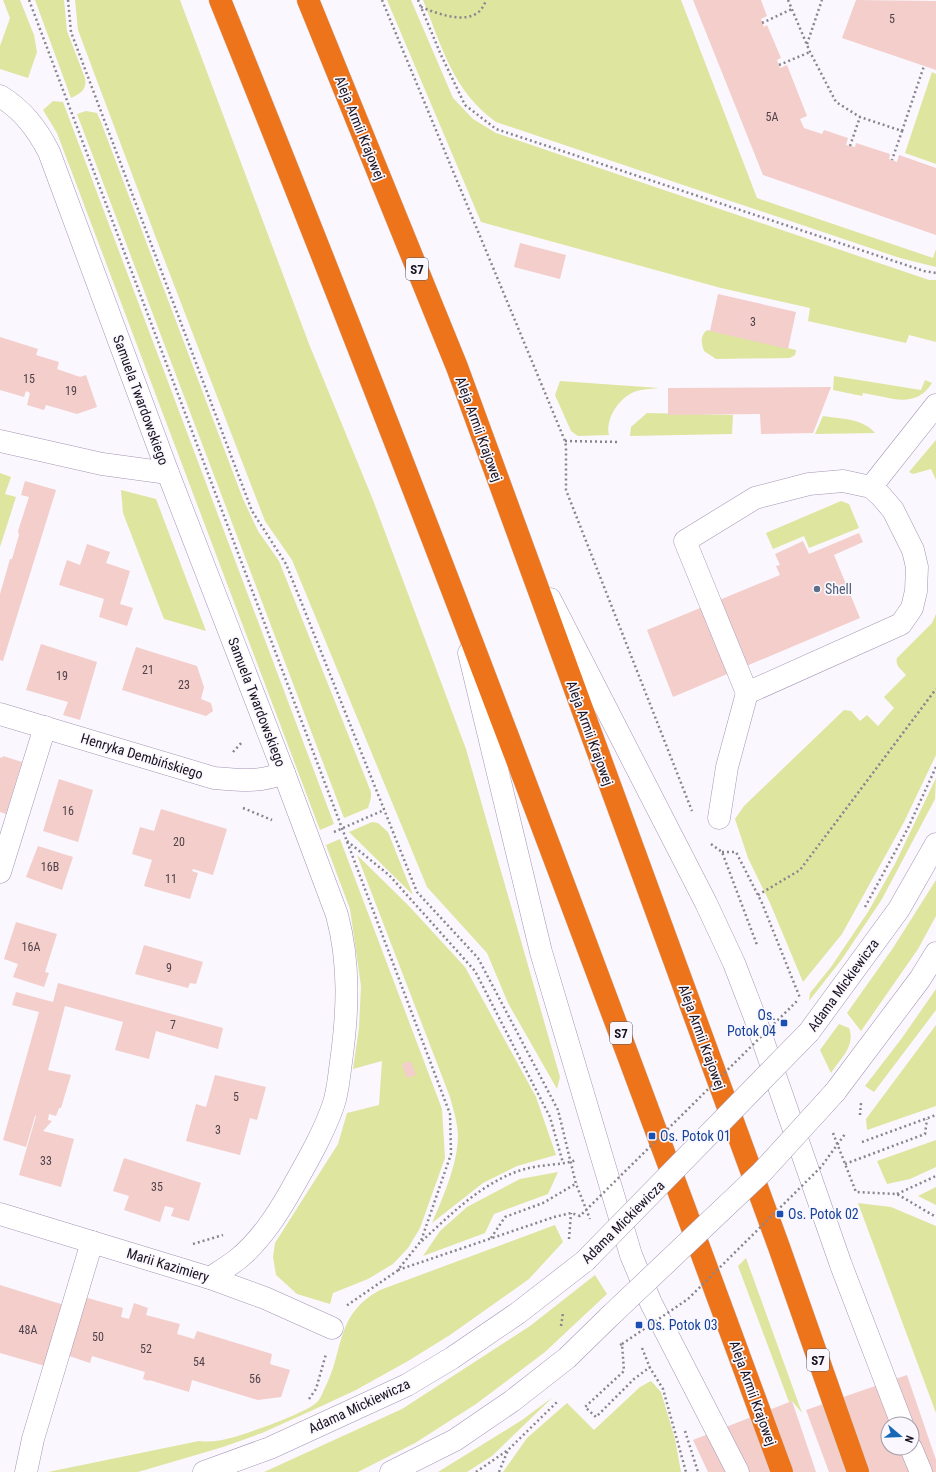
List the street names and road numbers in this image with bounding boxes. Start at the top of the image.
street label: Aleja Armii Krajowej [332,74,388,182]
road number: S7 [406,258,428,280]
street label: Samuela Twardowskiego [110,333,172,467]
street label: Aleja Armii Krajowej [453,374,505,484]
street label: Samuela Twardowskiego [225,635,289,769]
street label: Aleja Armii Krajowej [564,678,616,788]
street label: Henryka Dembińskiego [79,730,205,782]
street label: Adama Mickiewicza [804,936,882,1034]
street label: Aleja Armii Krajowej [676,982,728,1092]
road number: S7 [610,1022,632,1044]
street label: Adama Mickiewicza [578,1177,668,1267]
street label: Marii Kazimiery [125,1245,211,1285]
street label: Aleja Armii Krajowej [727,1338,779,1448]
road number: S7 [807,1349,829,1371]
street label: Adama Mickiewicza [306,1375,412,1437]

